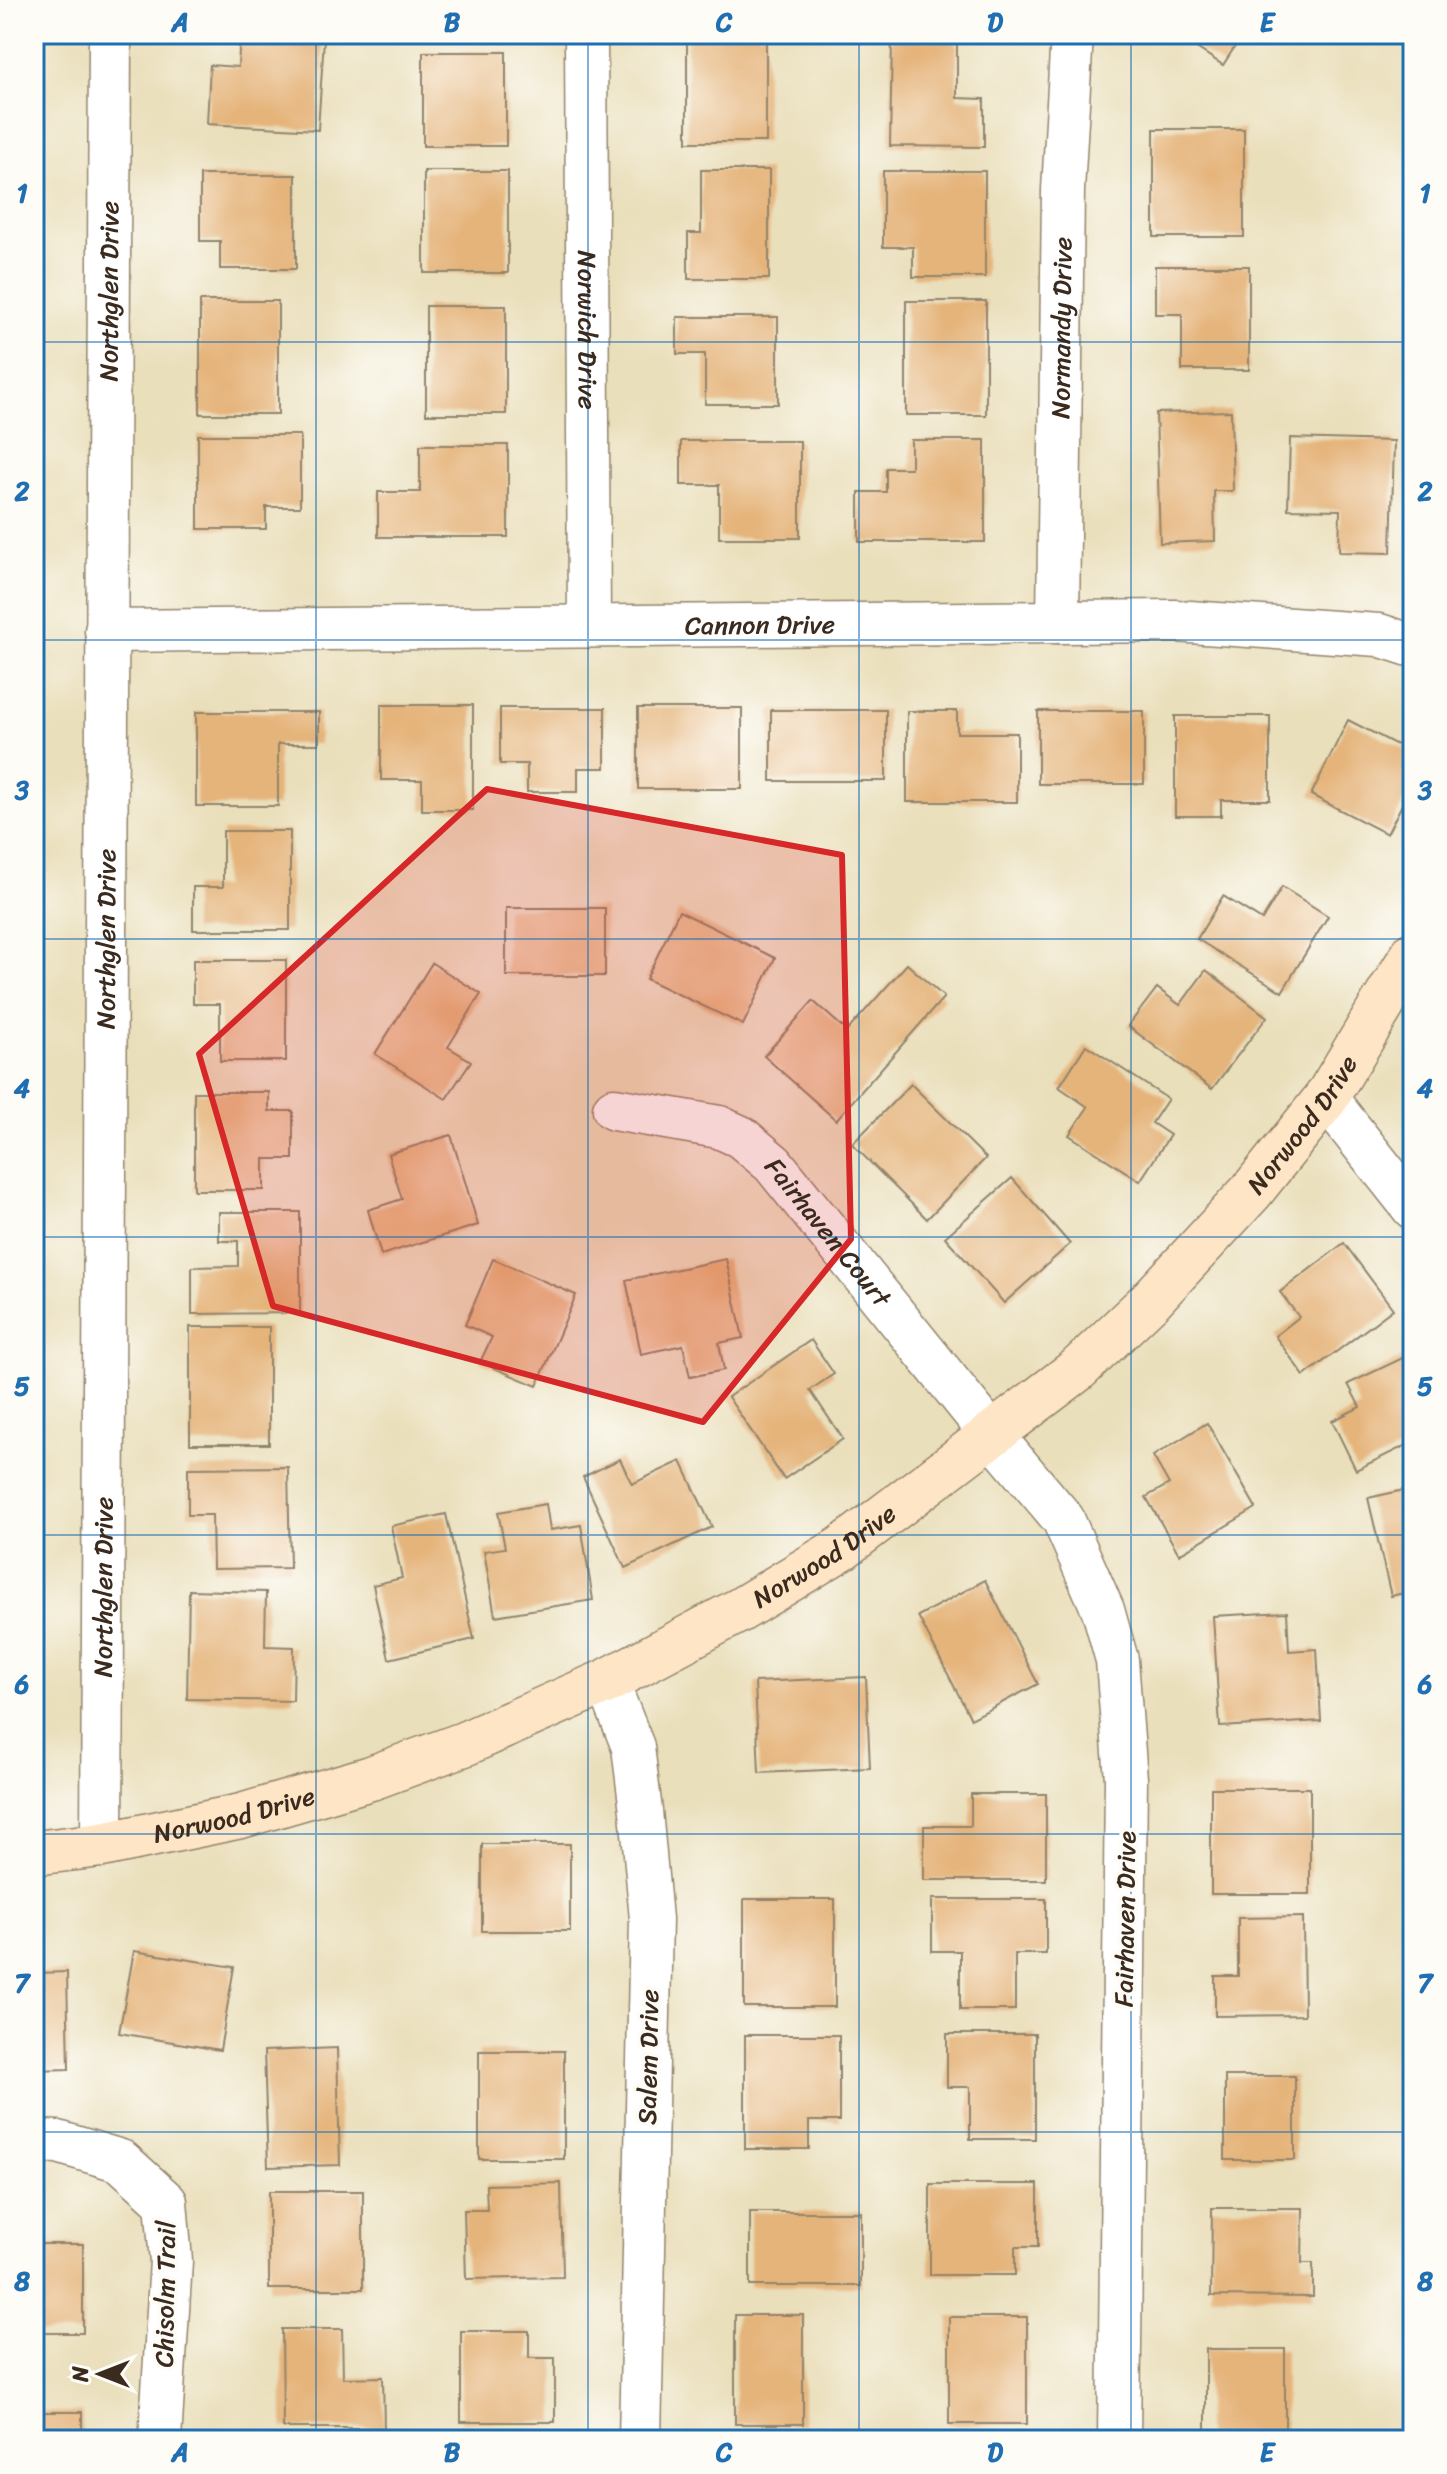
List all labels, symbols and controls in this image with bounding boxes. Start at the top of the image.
text: A [170,0,189,45]
text: B [444,0,461,45]
text: C [715,0,733,45]
text: D [987,0,1003,45]
text: E [1260,0,1277,45]
text: 1 [16,170,28,216]
text: 1 [1419,170,1431,216]
street label: Northglen Drive [85,201,132,381]
street label: Normandy Drive [1037,237,1085,419]
street label: Norwich Drive [564,250,611,410]
text: 2 [13,468,30,514]
text: 2 [1416,468,1433,514]
street label: Cannon Drive [685,601,835,649]
text: 3 [14,767,30,813]
text: 3 [1417,767,1433,813]
street label: Northglen Drive [83,849,129,1029]
street label: Norwood Drive [1234,1046,1370,1205]
text: 4 [14,1065,30,1111]
text: 4 [1417,1065,1433,1111]
street label: Fairhaven Court [753,1147,904,1319]
text: 5 [14,1363,30,1409]
text: 5 [1417,1363,1433,1409]
street label: Norwood Drive [743,1491,906,1621]
street label: Northglen Drive [80,1497,127,1677]
text: 6 [14,1661,30,1707]
text: 6 [1417,1661,1433,1707]
street label: Norwood Drive [149,1773,321,1857]
street label: Fairhaven Drive [1100,1830,1150,2007]
text: 7 [15,1960,32,2006]
text: 7 [1418,1960,1435,2006]
street label: Salem Drive [624,1989,672,2125]
street label: Chisolm Trail [141,2220,189,2368]
text: 8 [13,2258,30,2304]
text: 8 [1416,2258,1433,2304]
north arrow [60,2334,140,2414]
text: N [61,2366,100,2383]
text: A [170,2429,189,2474]
text: B [444,2429,461,2474]
text: C [715,2429,733,2474]
text: D [987,2429,1003,2474]
text: E [1260,2429,1277,2474]

